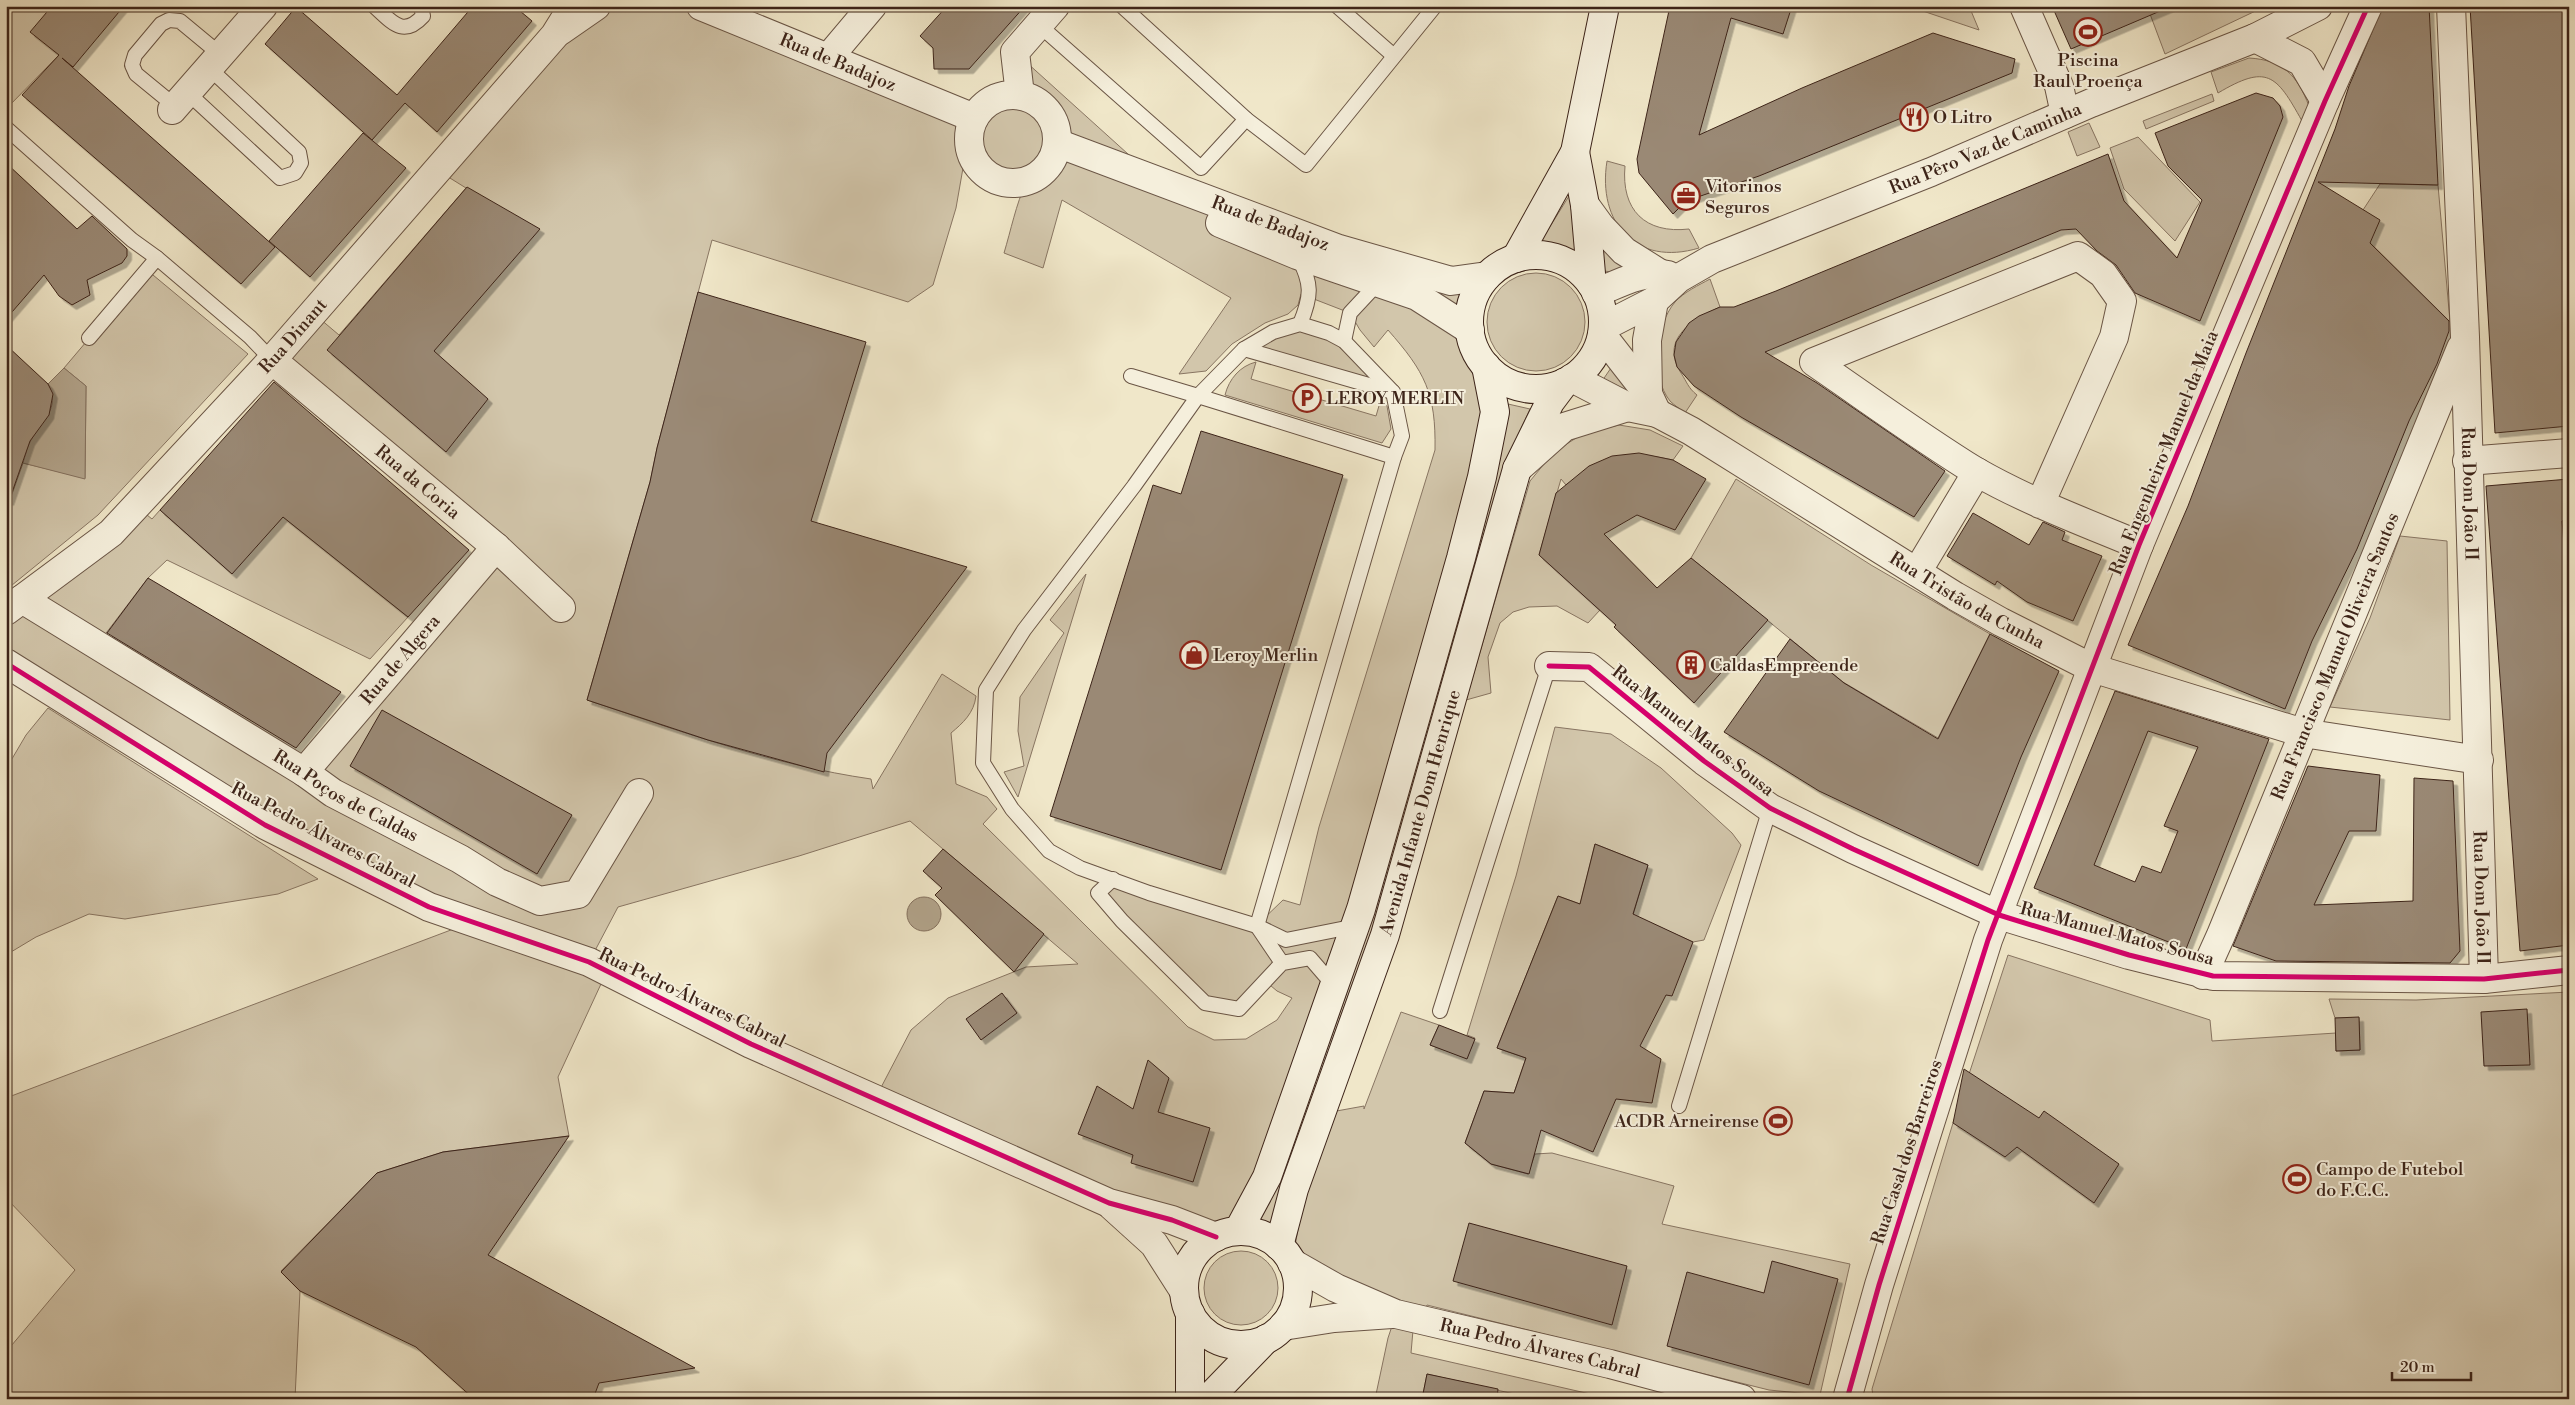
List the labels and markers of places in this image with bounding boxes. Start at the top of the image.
sports icon: Piscina Raul Proença [2073,17,2103,47]
place label: Piscina Raul Proença [2033,49,2144,93]
restaurant icon: O Litro [1899,102,1929,132]
place label: O Litro [1933,106,1992,129]
place label: Vitorinos Seguros [1704,175,1782,219]
office icon: Vitorinos Seguros [1671,181,1701,211]
parking icon: LEROY MERLIN [1292,383,1322,413]
place label: LEROY MERLIN [1326,387,1465,410]
shop icon: Leroy Merlin [1179,640,1209,670]
place label: Leroy Merlin [1213,644,1319,667]
building icon: CaldasEmpreende [1676,650,1706,680]
place label: CaldasEmpreende [1710,654,1858,677]
sports icon: ACDR Arneirense [1763,1106,1793,1136]
place label: ACDR Arneirense [1613,1110,1759,1133]
place label: Campo de Futebol do F.C.C. [2316,1158,2464,1202]
sports icon: Campo de Futebol do F.C.C. [2282,1164,2312,1194]

